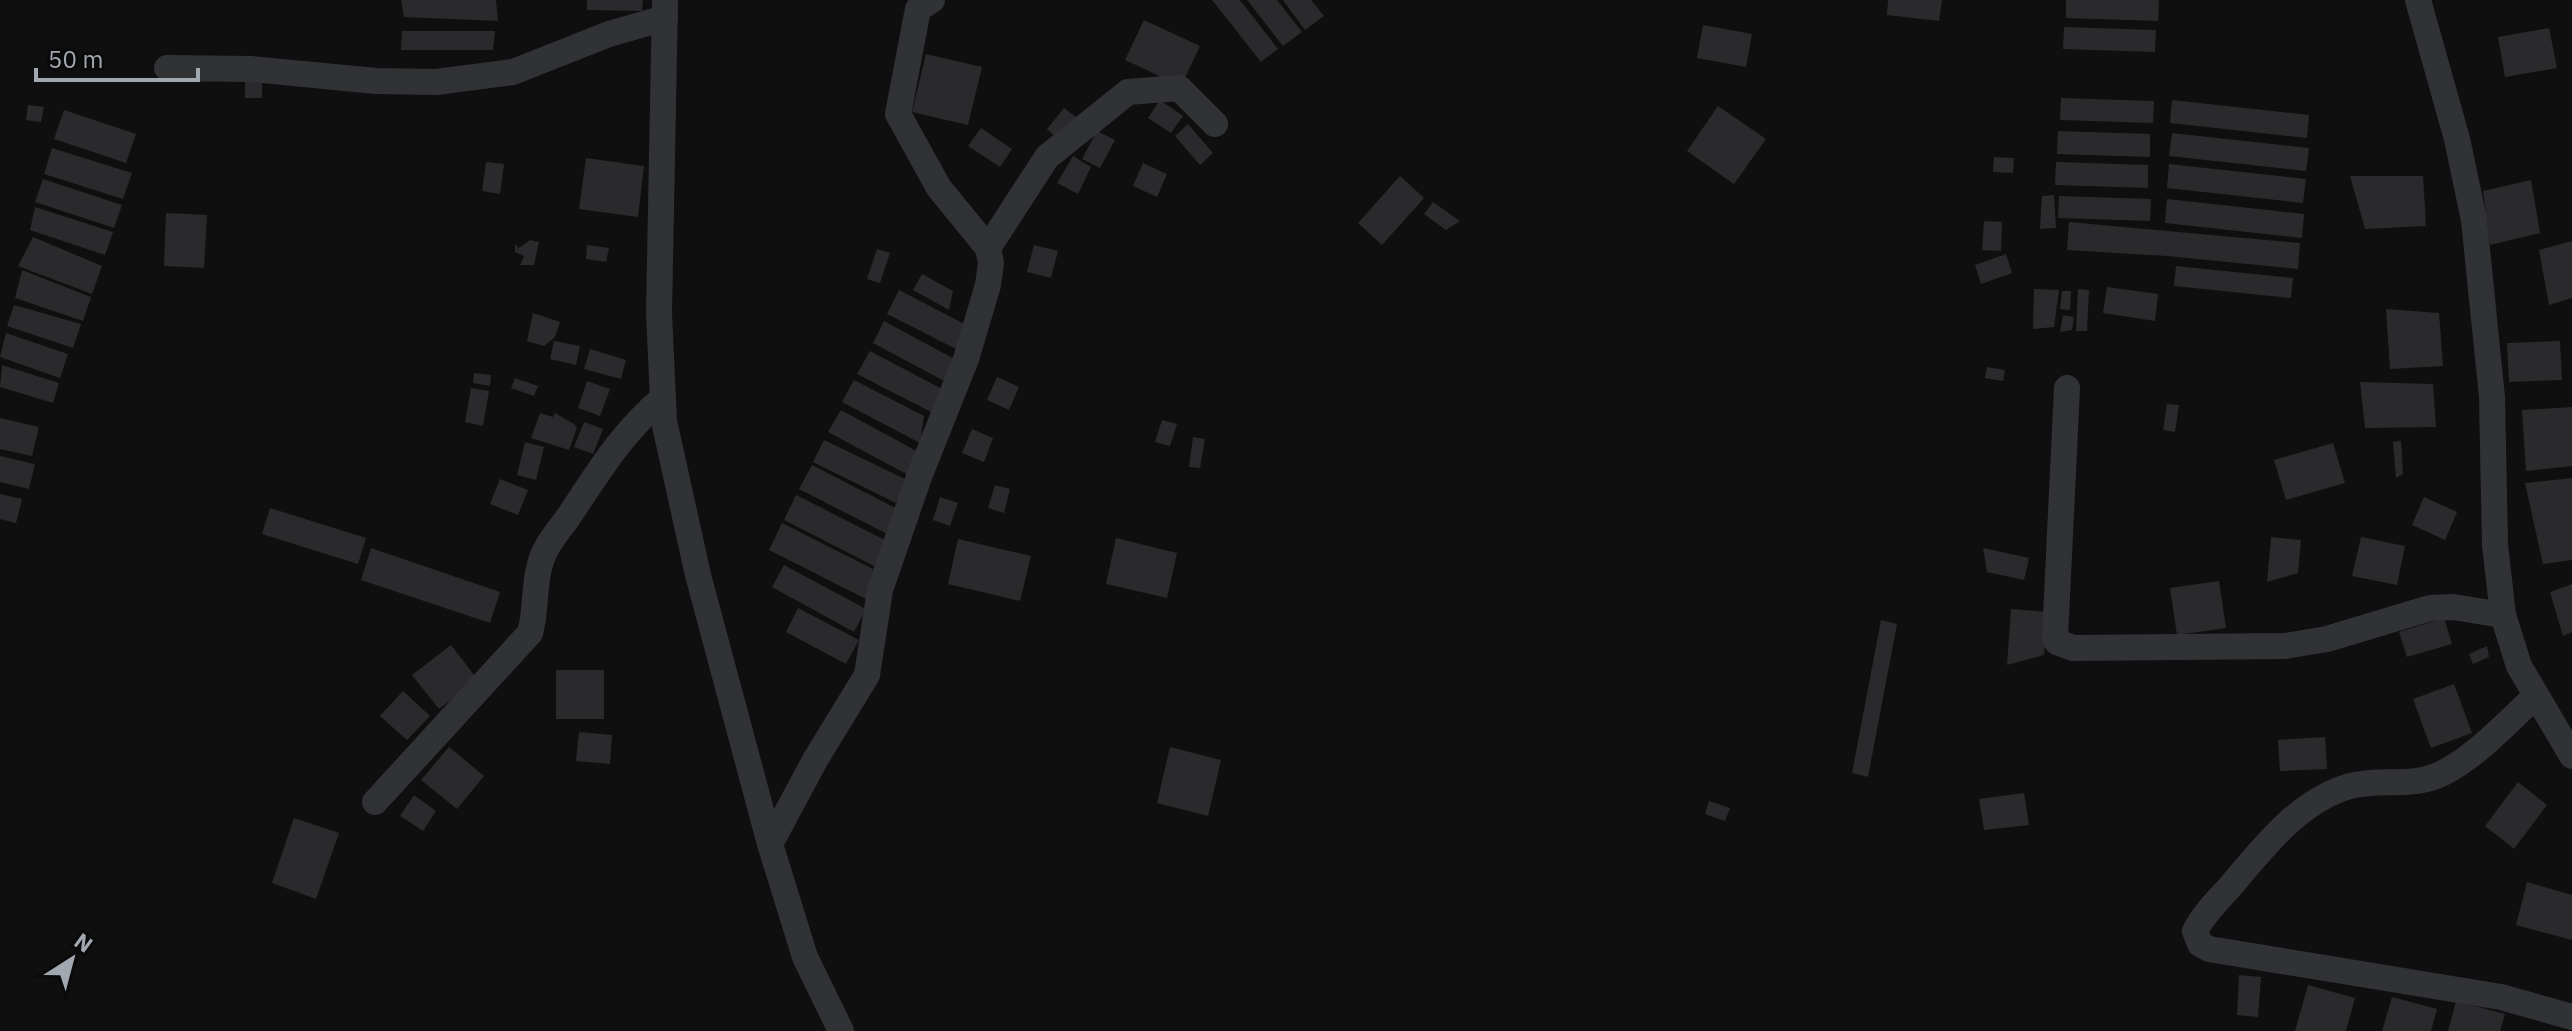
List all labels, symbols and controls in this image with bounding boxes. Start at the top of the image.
scale bar [36,32,198,82]
text: 50 m [48,43,103,75]
north arrow [32,919,112,999]
text: N [69,926,99,959]

